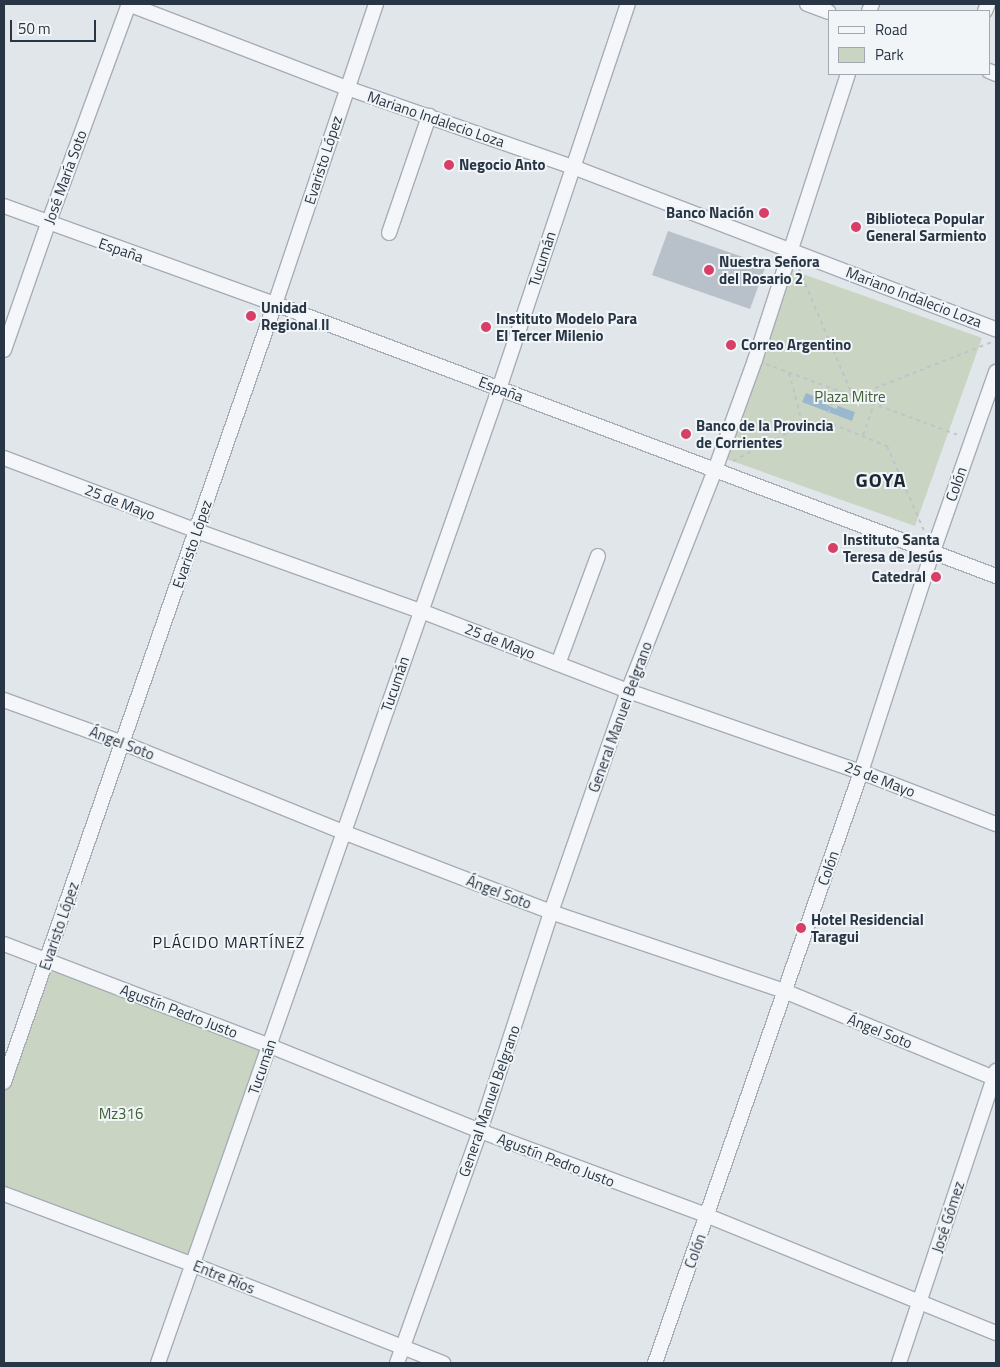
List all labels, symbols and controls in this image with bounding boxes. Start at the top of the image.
scale bar [12,10,99,42]
legend [828,10,990,75]
text: 50 m [18,17,51,40]
text: Road [875,18,907,41]
text: Park [875,43,904,66]
street label: Mariano Indalecio Loza [365,87,507,151]
street label: Evaristo López [300,113,346,207]
street label: José María Soto [40,128,90,226]
place label: Negocio Anto [459,156,546,174]
marker: Negocio Anto [443,159,455,171]
place label: Banco Nación [666,204,754,222]
marker: Banco Nación [758,207,770,219]
place label: Biblioteca Popular General Sarmiento [866,209,987,244]
marker: Biblioteca Popular General Sarmiento [850,221,862,233]
street label: Tucumán [525,229,559,289]
street label: España [96,234,146,266]
place label: Nuestra Señora del Rosario 2 [719,252,820,287]
street label: Mariano Indalecio Loza [844,263,984,331]
marker: Nuestra Señora del Rosario 2 [703,264,715,276]
place label: Unidad Regional II [261,298,330,333]
place label: Instituto Modelo Para El Tercer Milenio [496,309,637,344]
marker: Unidad Regional II [245,310,257,322]
marker: Instituto Modelo Para El Tercer Milenio [480,321,492,333]
place label: Correo Argentino [741,336,851,354]
marker: Correo Argentino [725,339,737,351]
street label: España [476,372,526,406]
park label: Plaza Mitre [814,388,886,406]
place label: Banco de la Provincia de Corrientes [696,416,833,451]
marker: Banco de la Provincia de Corrientes [680,428,692,440]
street label: Colón [942,464,970,504]
district label: GOYA [855,467,907,491]
street label: 25 de Mayo [82,480,158,524]
street label: Evaristo López [169,498,215,590]
place label: Instituto Santa Teresa de Jesús [843,530,943,565]
marker: Instituto Santa Teresa de Jesús [827,542,839,554]
place label: Catedral [872,568,926,586]
marker: Catedral [930,571,942,583]
street label: 25 de Mayo [462,619,538,663]
street label: General Manuel Belgrano [584,639,656,795]
street label: Tucumán [377,654,413,714]
street label: Ángel Soto [87,722,157,764]
street label: 25 de Mayo [842,757,918,801]
street label: Colón [814,848,842,888]
street label: Ángel Soto [464,871,534,913]
street label: Evaristo López [36,880,82,972]
place label: Hotel Residencial Taragui [811,910,924,945]
marker: Hotel Residencial Taragui [795,922,807,934]
district label: PLÁCIDO MARTÍNEZ [151,932,307,952]
street label: Agustín Pedro Justo [118,980,240,1042]
street label: Ángel Soto [845,1010,915,1052]
street label: General Manuel Belgrano [455,1023,523,1179]
street label: Tucumán [244,1037,280,1097]
park label: Mz316 [99,1105,143,1123]
street label: Agustín Pedro Justo [495,1129,617,1191]
street label: José Gómez [928,1179,968,1255]
street label: Colón [680,1231,710,1271]
street label: Entre Ríos [191,1256,257,1298]

